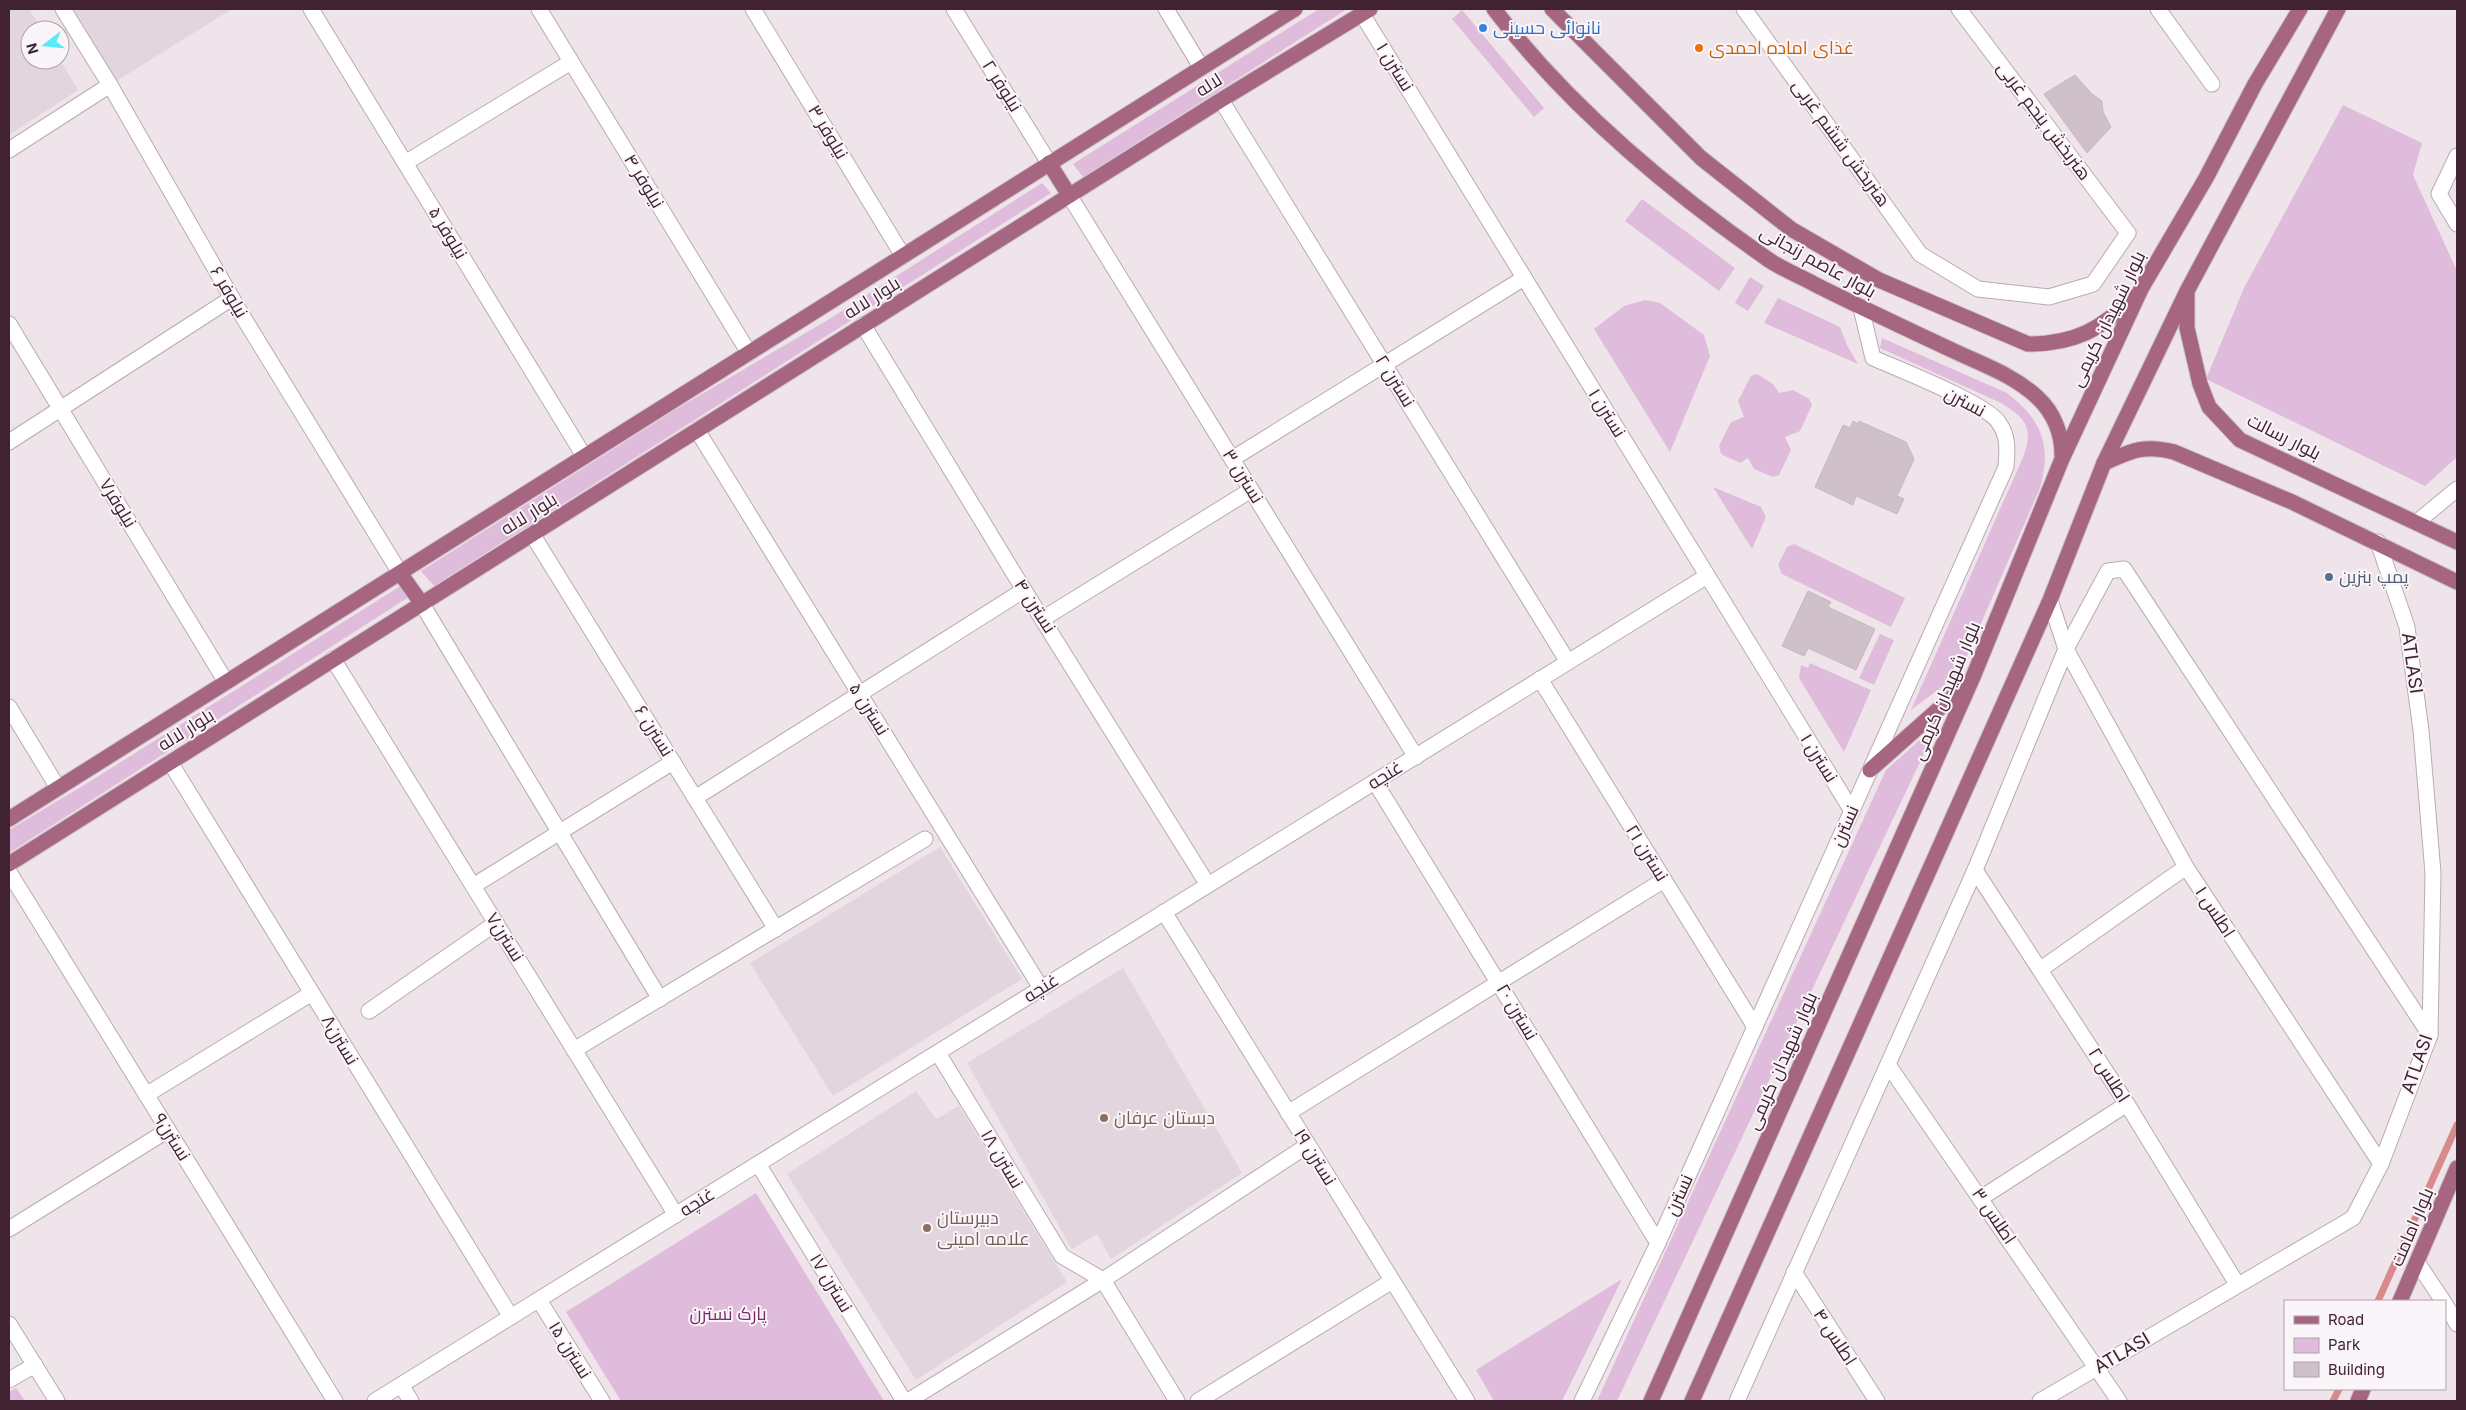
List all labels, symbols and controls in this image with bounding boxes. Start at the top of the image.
place label: نانوائی حسینی [1493,17,1601,39]
north arrow [20,20,70,70]
marker: نانوائی حسینی [1477,22,1489,34]
place label: غذای اماده احمدی [1709,37,1854,59]
street label: نسترن ۱ [1371,38,1419,96]
text: N [22,41,42,56]
marker: غذای اماده احمدی [1693,42,1705,54]
street label: نیلوفر ۲ [978,56,1026,116]
street label: هنربخش پنجم غربی [1991,57,2096,185]
street label: لاله [1192,69,1226,101]
street label: هنربخش ششم غربی [1787,75,1895,212]
street label: نیلوفر ۳ [803,101,853,163]
street label: نیلوفر ۴ [619,150,669,212]
street label: نیلوفر ۵ [424,203,472,263]
street label: بلوار عاصم زنجانی [1756,221,1880,304]
street label: بلوار شهیدان کریمی [2066,247,2150,391]
street label: نیلوفر ۶ [205,262,253,322]
street label: بلوار لاله [840,272,904,324]
street label: نسترن ۲ [1370,351,1420,411]
street label: نسترن [1941,382,1989,422]
street label: نسترن ۱ [1583,384,1631,442]
street label: بلوار رسالت [2243,409,2325,465]
street label: نسترن ۳ [1218,445,1268,507]
street label: نیلوفر۷ [95,474,141,532]
street label: بلوار لاله [497,488,561,540]
place label: پمپ بنزین [2339,566,2409,589]
marker: پمپ بنزین [2323,571,2335,583]
street label: نسترن ۴ [1009,575,1061,637]
street label: بلوار شهیدان کریمی [1907,618,1985,764]
street label: ATLASI [2398,631,2427,695]
street label: نسترن ۵ [844,679,894,739]
street label: نسترن ۶ [630,701,678,761]
street label: بلوار لاله [154,704,218,756]
street label: نسترن ۱ [1795,729,1843,787]
street label: غنچه [1363,756,1407,795]
street label: نسترن [1826,802,1864,850]
street label: نسترن ۲۱ [1621,820,1673,886]
street label: اطلس ۱ [2190,882,2240,942]
street label: نسترن۷ [481,908,529,966]
street label: غنچه [1019,969,1063,1008]
street label: نسترن ۲۰ [1492,980,1542,1044]
street label: بلوار شهیدان کریمی [1742,989,1822,1133]
street label: نسترن۸ [317,1011,363,1069]
street label: ATLASI [2397,1031,2436,1096]
street label: اطلس ۲ [2084,1043,2134,1107]
place label: دبستان عرفان [1114,1107,1215,1129]
street label: نسترن۹ [149,1109,195,1165]
marker: دبستان عرفان [1098,1112,1110,1124]
street label: نسترن ۱۹ [1289,1124,1341,1190]
street label: نسترن ۱۸ [976,1126,1028,1192]
street label: نسترن [1660,1171,1698,1219]
street label: غنچه [675,1183,719,1222]
street label: اطلس ۳ [1967,1184,2021,1248]
street label: بلوار امامت [2386,1184,2438,1270]
place label: دبیرستان علامه امینی [937,1207,1030,1250]
marker: دبیرستان علامه امینی [921,1222,933,1234]
street label: نسترن ۱۷ [805,1250,857,1316]
legend [2284,1300,2446,1390]
park label: پارک نسترن [690,1303,767,1326]
street label: اطلس ۴ [1809,1304,1861,1370]
text: Road [2328,1310,2364,1329]
street label: نسترن ۱۵ [544,1317,596,1383]
street label: ATLASI [2090,1328,2154,1377]
text: Park [2328,1335,2361,1354]
text: Building [2328,1360,2385,1379]

